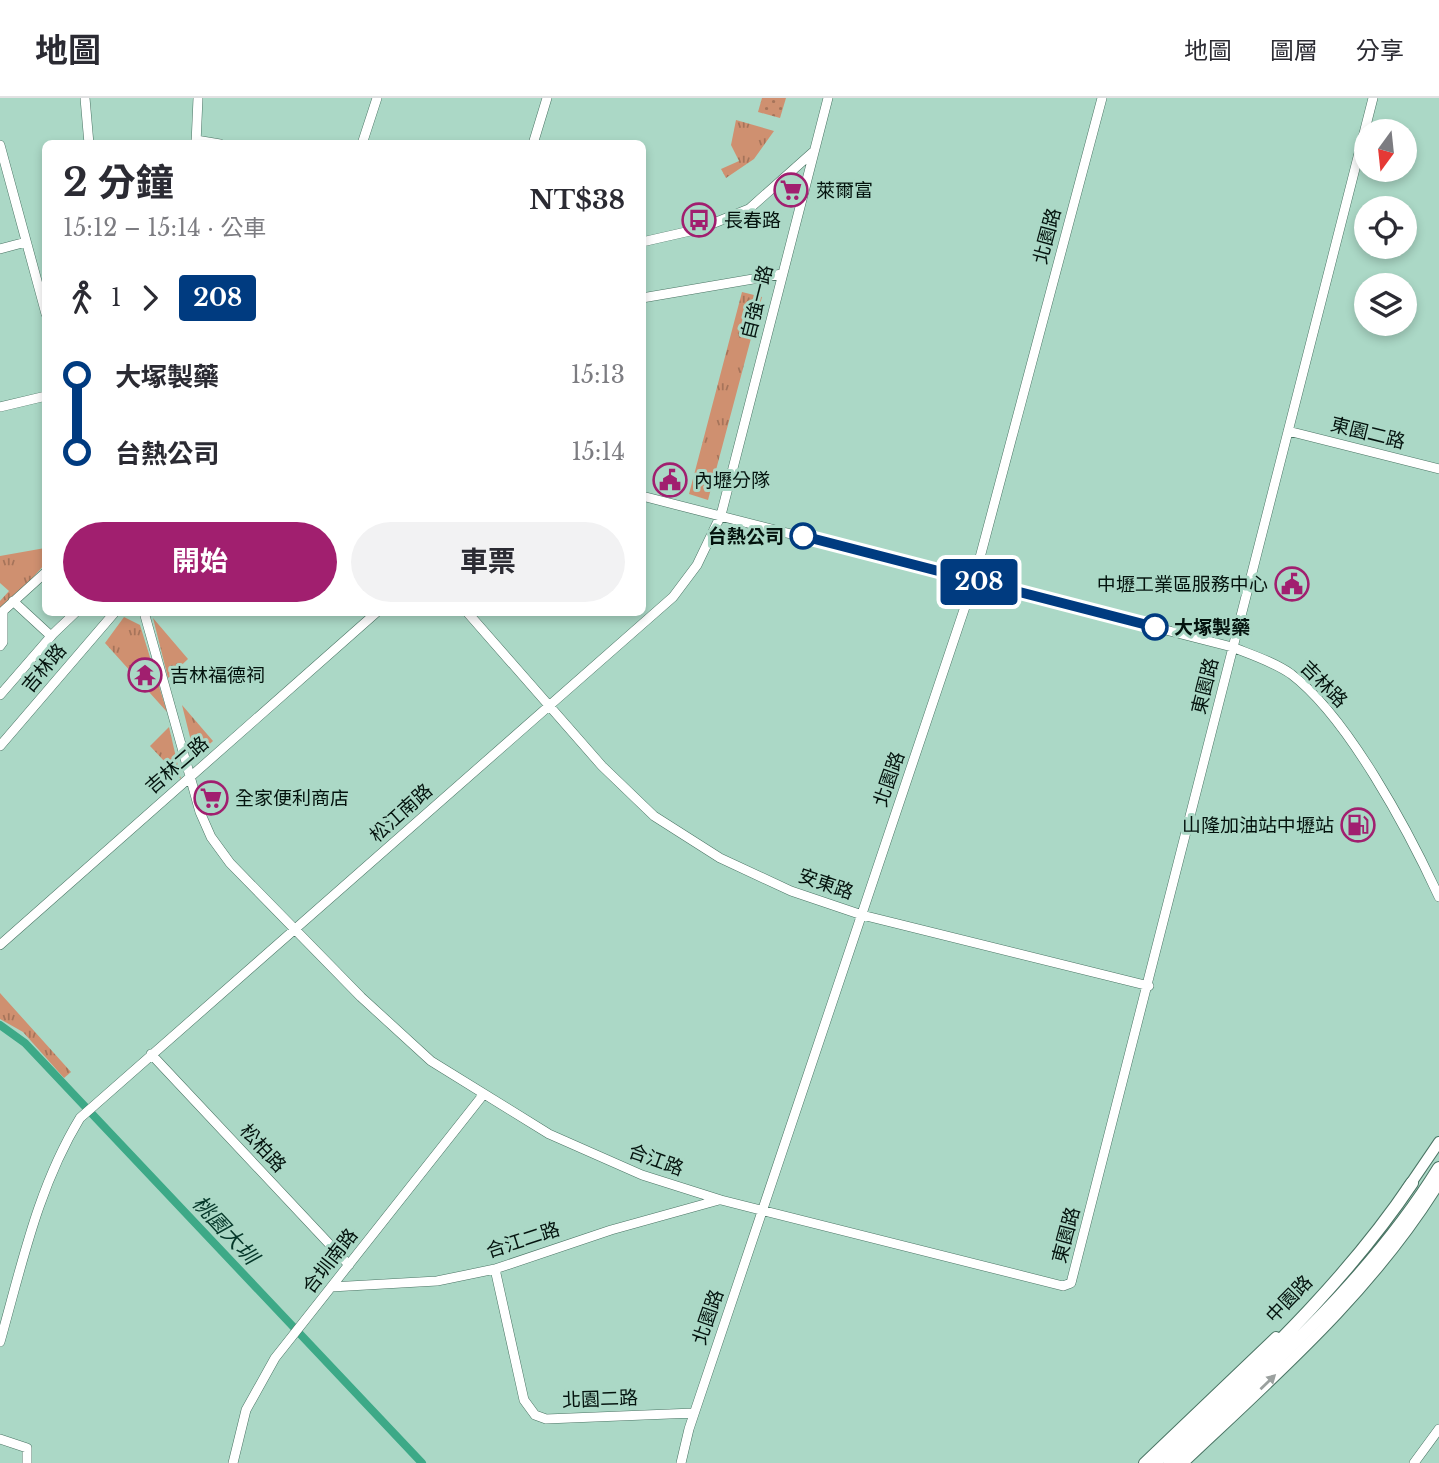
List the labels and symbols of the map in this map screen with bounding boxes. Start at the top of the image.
north arrow [1354,119,1418,182]
supermarket icon: 萊爾富 [772,171,810,209]
place label: 萊爾富 [816,179,873,202]
bus stop icon: 長春路 [680,201,718,239]
street label: 北園路 [1029,205,1065,267]
place label: 長春路 [724,209,781,232]
street label: 自強一路 [737,262,777,342]
street label: 東園二路 [1328,413,1408,453]
public building icon: 內壢分隊 [651,461,689,499]
place label: 內壢分隊 [694,469,770,492]
marker: 台熱公司 [790,523,816,549]
place label: 台熱公司 [708,525,784,548]
line badge: 208 [939,559,1019,605]
public building icon: 中壢工業區服務中心 [1273,565,1311,603]
place label: 中壢工業區服務中心 [1097,573,1268,596]
marker: 大塚製藥 [1142,614,1168,640]
place label: 大塚製藥 [1174,616,1250,639]
street label: 吉林路 [17,639,71,697]
temple icon: 吉林福德祠 [126,656,164,694]
street label: 東園路 [1187,656,1223,716]
street label: 吉林路 [1296,656,1352,712]
place label: 吉林福德祠 [170,664,265,687]
street label: 吉林二路 [141,731,213,799]
street label: 北園路 [869,748,909,810]
supermarket icon: 全家便利商店 [192,779,230,817]
street label: 松江南路 [365,779,437,847]
place label: 全家便利商店 [235,787,349,810]
fuel station icon: 山隆加油站中壢站 [1339,806,1377,844]
place label: 山隆加油站中壢站 [1182,814,1334,837]
street label: 安東路 [795,864,857,904]
street label: 松柏路 [235,1119,291,1177]
street label: 合江路 [625,1139,687,1181]
water label: 桃園大圳 [187,1190,265,1272]
street label: 東園路 [1048,1204,1084,1266]
street label: 合江二路 [483,1217,563,1263]
street label: 合圳南路 [298,1224,362,1298]
street label: 中園路 [1261,1271,1317,1327]
street label: 北園路 [688,1286,728,1348]
one-way arrow [1259,1375,1276,1391]
street label: 北園二路 [562,1386,638,1412]

